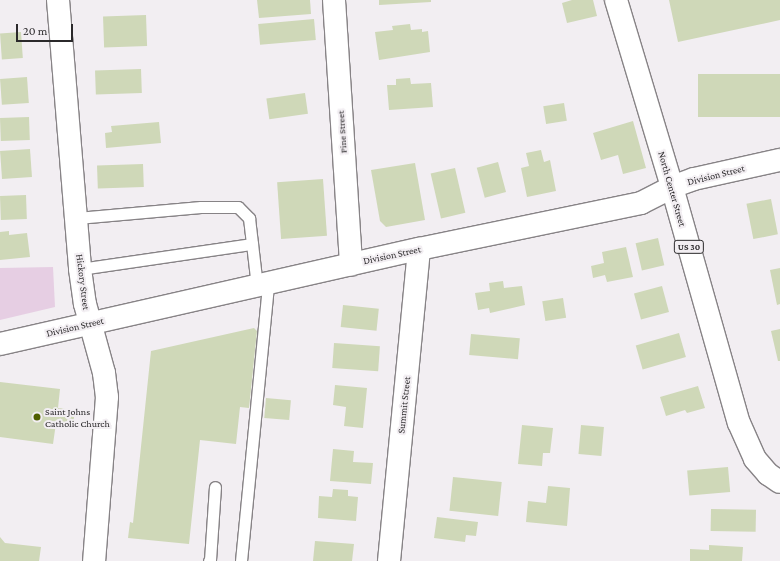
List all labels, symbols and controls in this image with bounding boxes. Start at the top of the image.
scale bar [18,16,75,42]
text: 20 m [23,24,47,38]
street label: Pine Street [335,110,349,154]
street label: North Center Street [656,150,688,228]
street label: Division Street [686,162,746,188]
road number: US 30 [673,240,705,254]
street label: Division Street [362,243,422,267]
street label: Hickory Street [74,253,92,311]
street label: Division Street [45,315,105,339]
street label: Summit Street [395,376,413,434]
place label: Saint Johns Catholic Church [45,405,110,428]
marker: Saint Johns Catholic Church [32,412,42,422]

